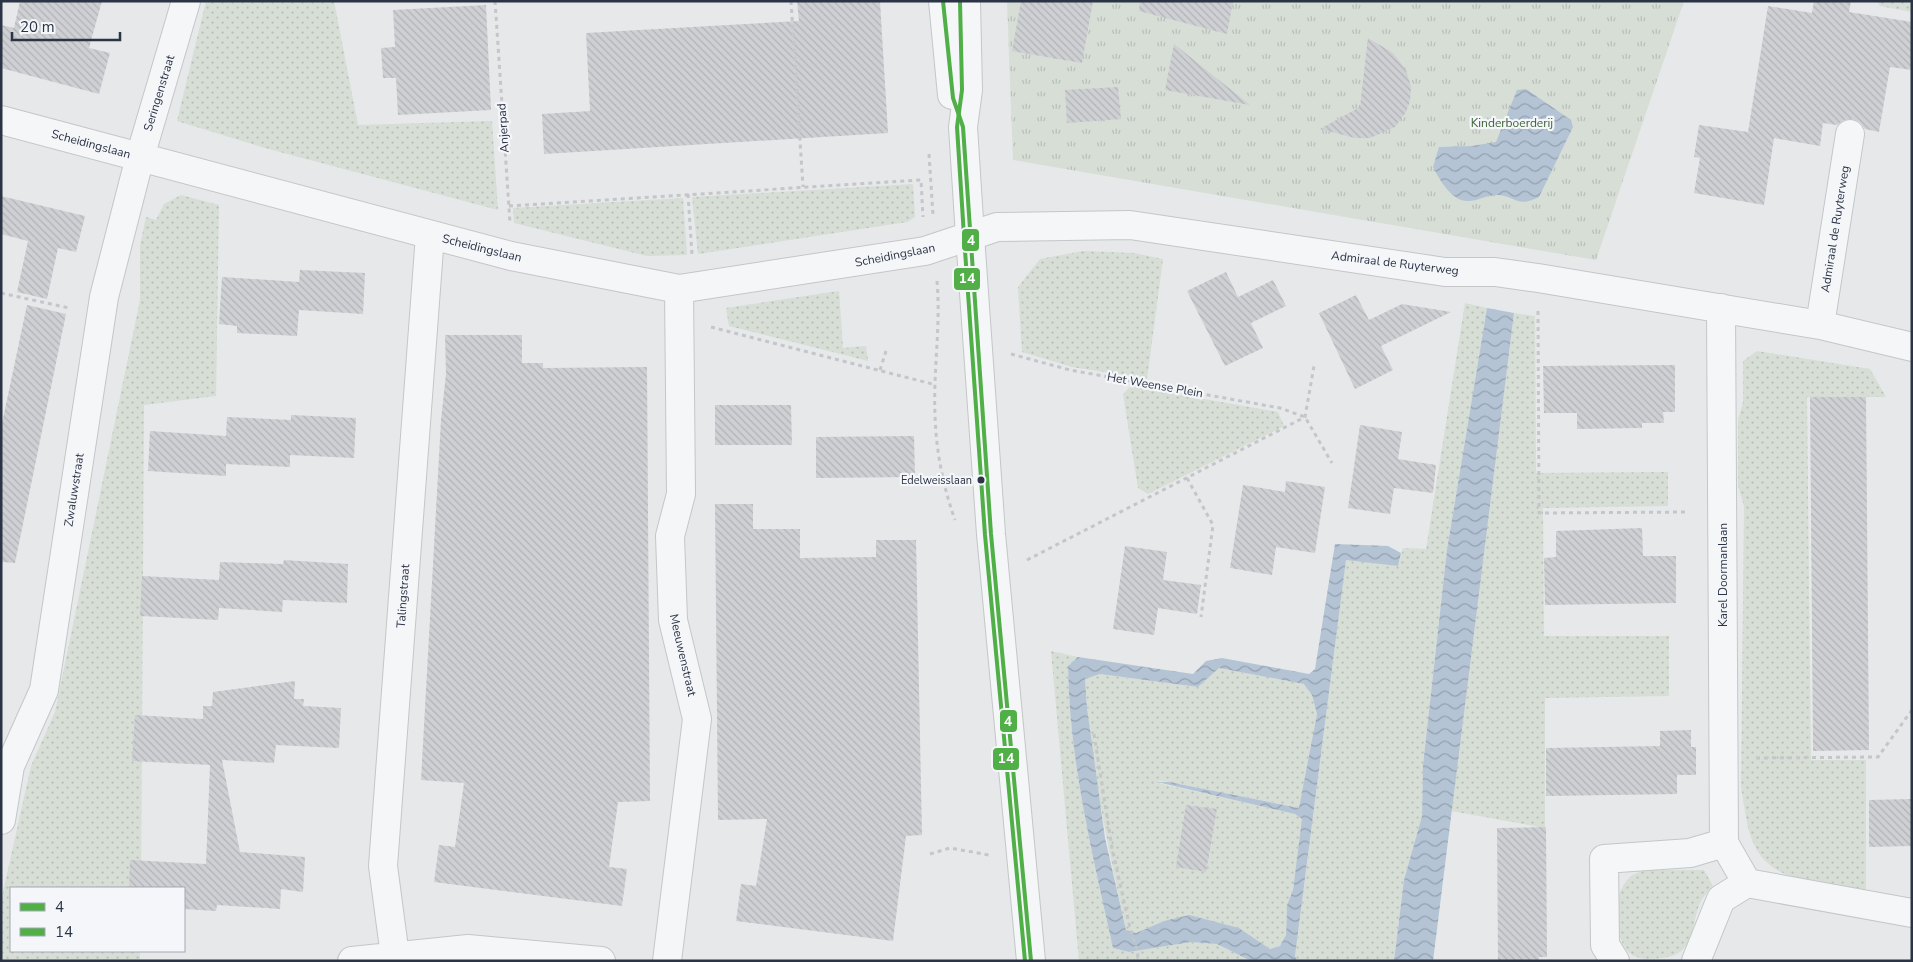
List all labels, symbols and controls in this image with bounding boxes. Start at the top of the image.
scale bar [12,10,120,42]
text: 20 m [20,17,55,37]
street label: Seringenstraat [140,52,178,133]
street label: Anjerpad [493,103,513,153]
park label: Kinderboerderij [1471,115,1553,131]
street label: Scheidingslaan [50,126,132,162]
street label: Admiraal de Ruyterweg [1817,164,1853,294]
line badge: 4 [961,228,980,252]
street label: Scheidingslaan [441,230,523,266]
text: 4 [967,231,976,250]
street label: Scheidingslaan [854,239,936,271]
street label: Admiraal de Ruyterweg [1330,247,1460,279]
line badge: 14 [953,267,981,291]
text: 14 [959,269,976,288]
street label: Het Weense Plein [1106,369,1204,401]
street label: Zwaluwstraat [60,451,88,528]
place label: Edelweisslaan [901,473,972,488]
marker: Edelweisslaan [976,475,986,485]
street label: Karel Doormanlaan [1715,523,1731,627]
street label: Talingstraat [393,563,413,628]
street label: Meeuwenstraat [666,612,700,699]
line badge: 4 [999,709,1018,733]
text: 4 [1004,712,1013,731]
line badge: 14 [992,747,1020,771]
text: 14 [998,749,1015,768]
legend [10,887,185,952]
text: 4 [55,897,64,917]
text: 14 [55,922,73,942]

